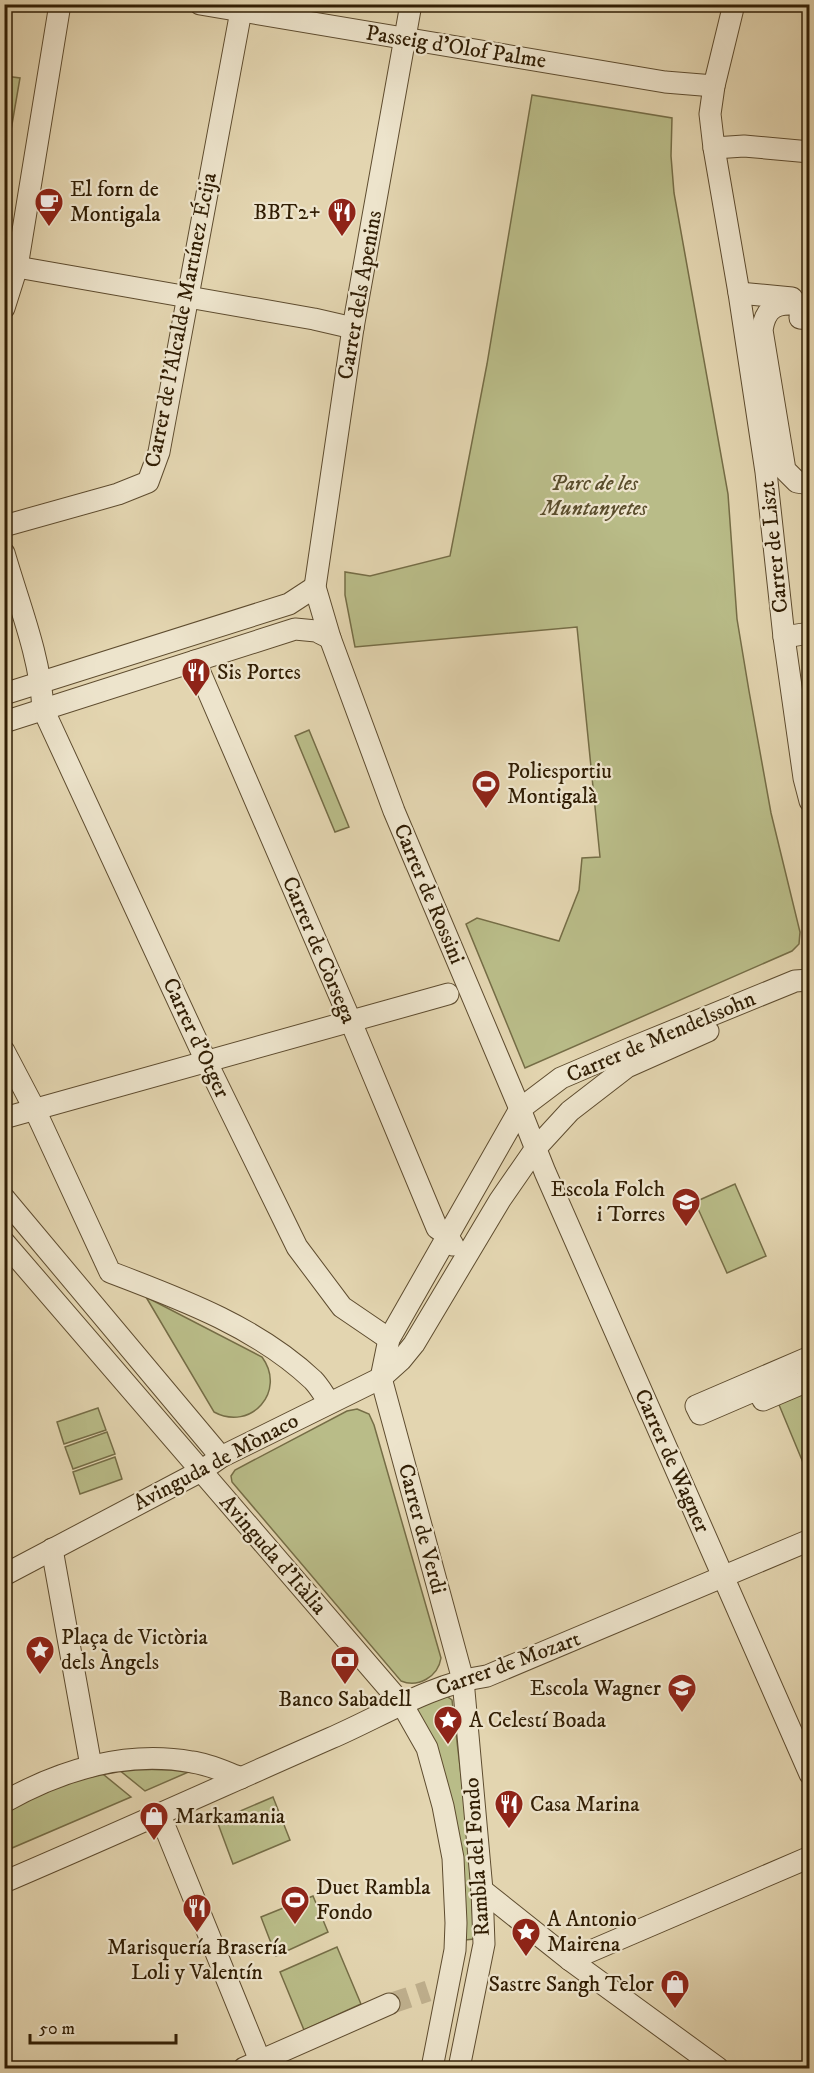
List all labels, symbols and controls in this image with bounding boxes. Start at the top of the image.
street label: Passeig d'Olof Palme [364,19,548,75]
street label: Carrer de l'Alcalde Martínez Écija [139,170,223,470]
place label: El forn de Montigala [70,176,161,228]
cafe icon: El forn de Montigala [33,186,65,228]
restaurant icon: BBT2+ [326,196,358,238]
place label: BBT2+ [253,199,321,226]
street label: Carrer dels Apenins [332,208,388,382]
park label: Parc de les Muntanyetes [539,470,648,522]
street label: Carrer de Liszt [754,480,794,614]
restaurant icon: Sis Portes [180,656,212,698]
place label: Sis Portes [217,659,301,686]
place label: Poliesportiu Montigalà [507,758,612,810]
sports icon: Poliesportiu Montigalà [470,768,502,810]
street label: Carrer de Rossini [387,820,471,968]
street label: Carrer de Còrsega [276,872,362,1028]
street label: Carrer d'Otger [156,974,236,1103]
street label: Carrer de Mendelssohn [563,985,760,1089]
place label: Escola Folch i Torres [550,1176,665,1228]
school or university icon: Escola Folch i Torres [670,1186,702,1228]
street label: Carrer de Wagner [628,1385,716,1538]
street label: Avinguda de Mònaco [129,1407,303,1517]
street label: Carrer de Verdi [392,1461,452,1597]
street label: Avinguda d'Itàlia [214,1489,333,1621]
place label: Plaça de Victòria dels Àngels [61,1624,208,1676]
street label: Carrer de Mozart [432,1625,584,1703]
place icon: Plaça de Victòria dels Àngels [24,1634,56,1676]
bank icon: Banco Sabadell [329,1644,361,1686]
school or university icon: Escola Wagner [666,1672,698,1714]
place label: Escola Wagner [530,1675,662,1702]
place label: Banco Sabadell [278,1686,412,1713]
place icon: A Celestí Boada [432,1704,464,1746]
place label: A Celestí Boada [469,1707,607,1734]
street label: Rambla del Fondo [458,1777,496,1937]
restaurant icon: Casa Marina [493,1788,525,1830]
place label: Casa Marina [530,1791,640,1818]
shop icon: Markamania [138,1800,170,1842]
place label: Markamania [175,1803,286,1830]
place label: Duet Rambla Fondo [316,1874,431,1926]
sports icon: Duet Rambla Fondo [279,1884,311,1926]
restaurant icon: Marisquería Brasería Loli y Valentín [181,1892,213,1934]
place label: A Antonio Mairena [547,1906,637,1958]
place icon: A Antonio Mairena [510,1916,542,1958]
place label: Marisquería Brasería Loli y Valentín [107,1934,288,1986]
shop icon: Sastre Sangh Telor [659,1968,691,2010]
place label: Sastre Sangh Telor [488,1971,655,1998]
scale bar [30,2007,176,2045]
text: 50 m [39,2018,75,2040]

